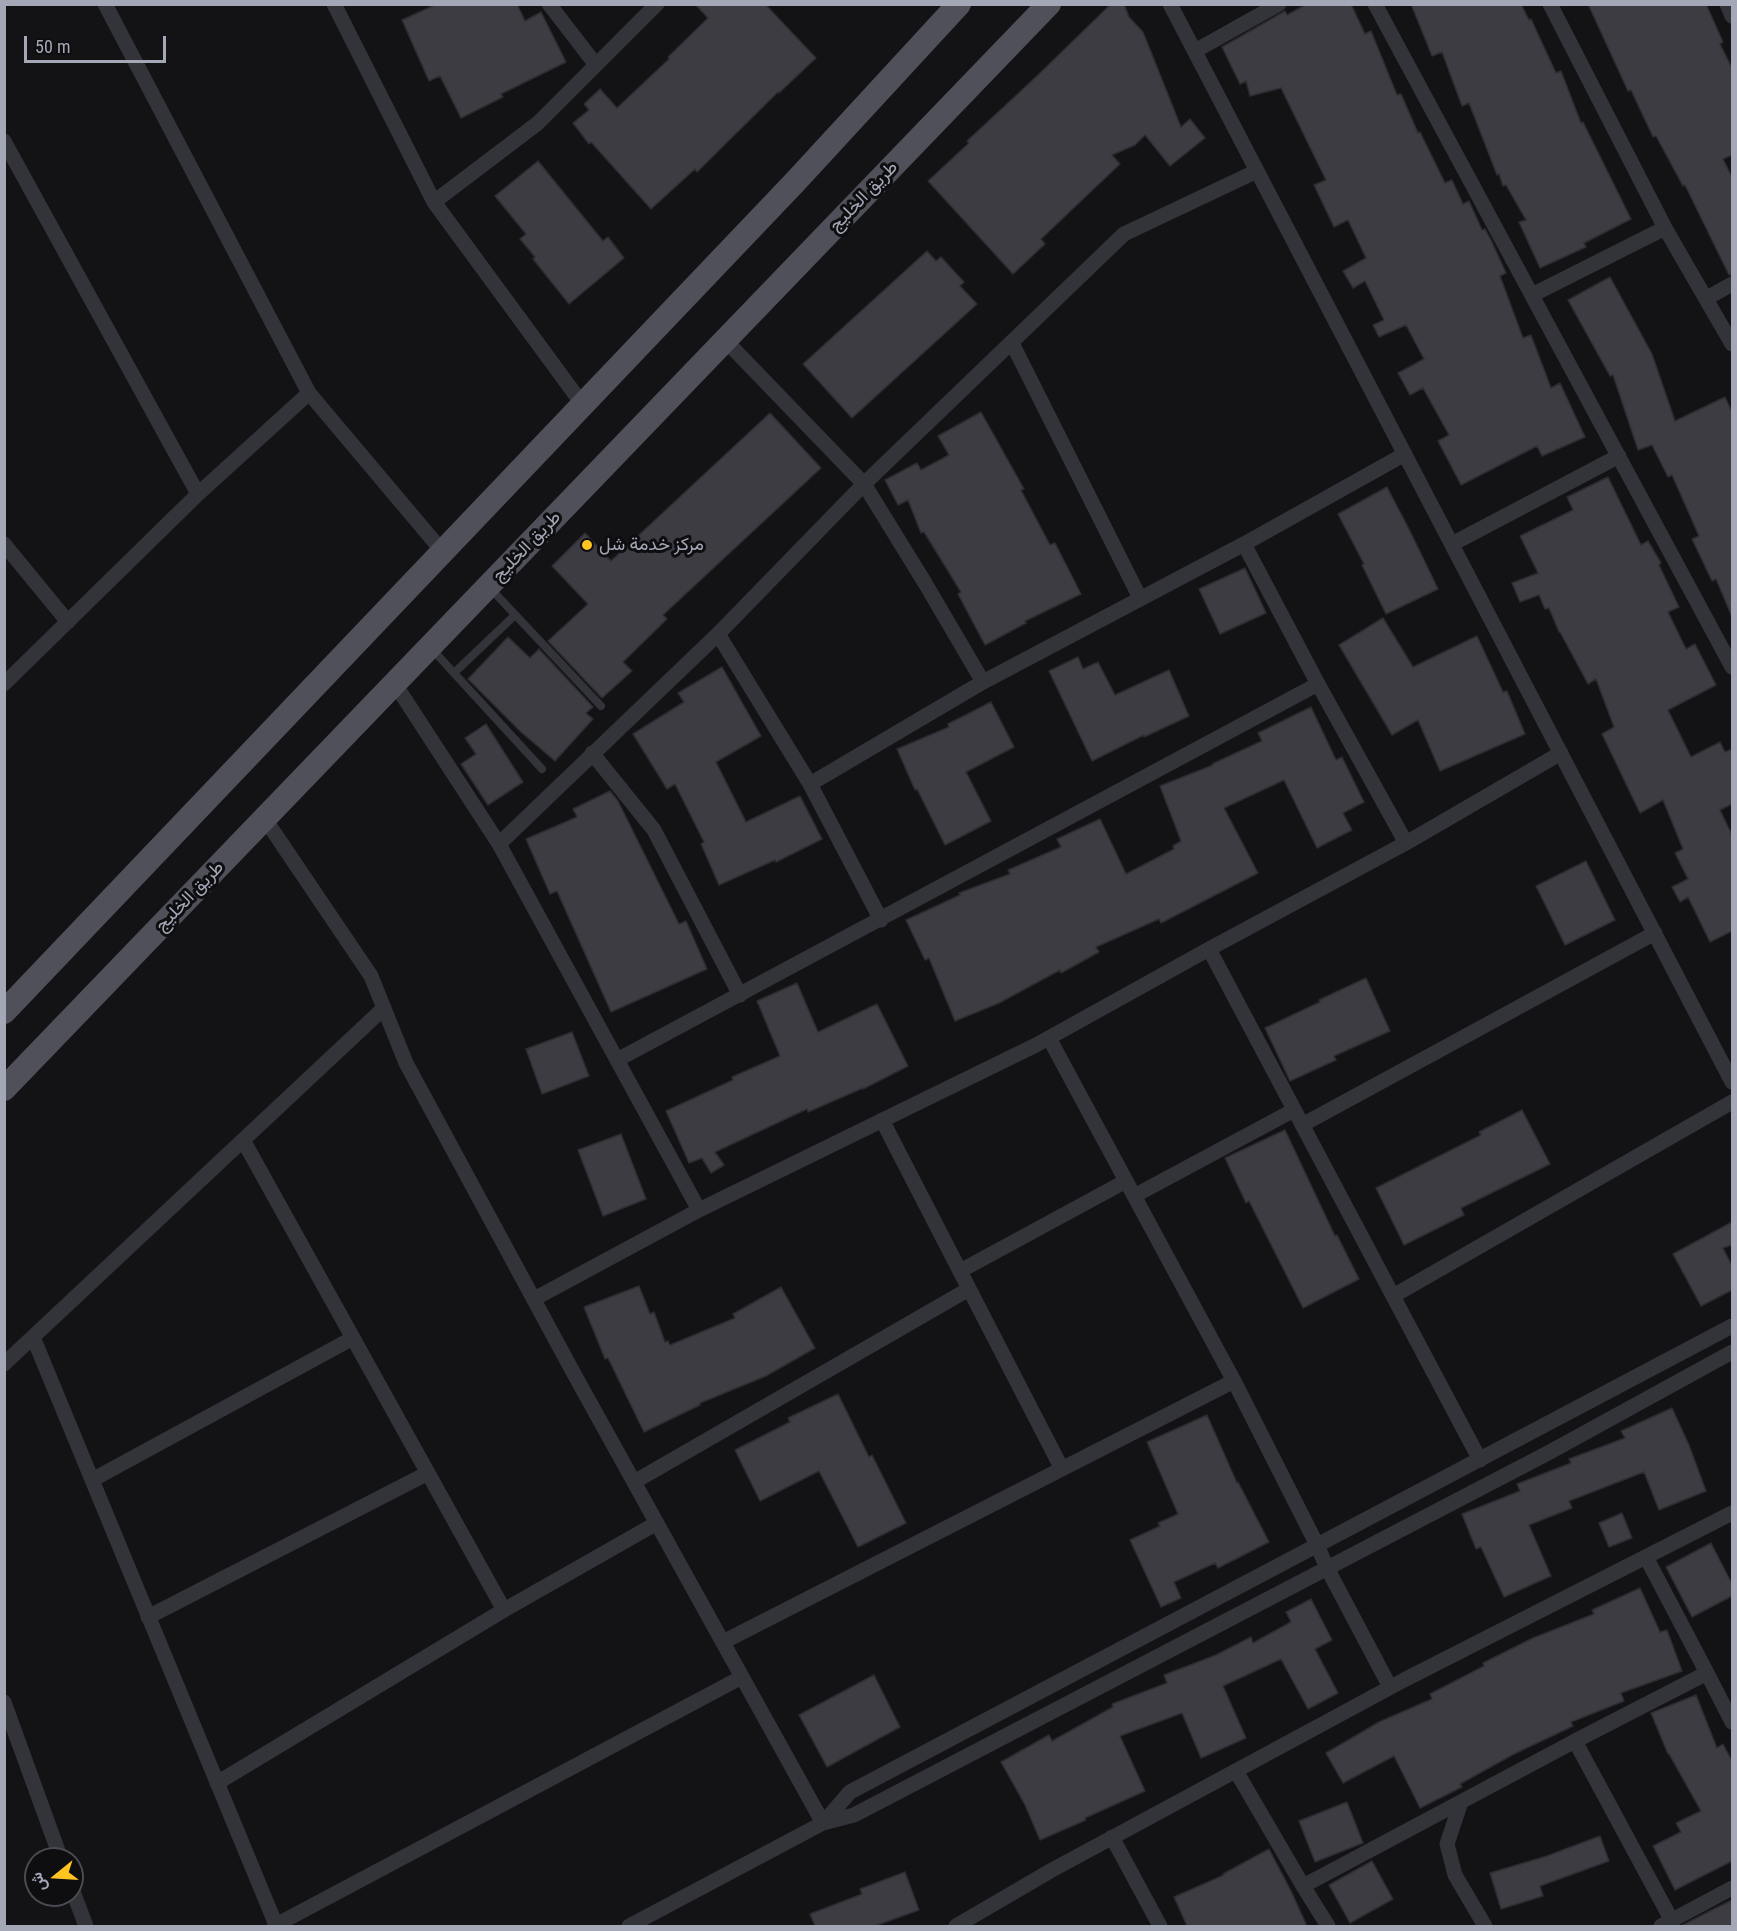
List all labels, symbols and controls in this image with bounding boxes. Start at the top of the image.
scale bar [27,24,170,62]
text: 50 m [35,36,70,57]
street label: طريق الخليج [825,157,903,237]
street label: طريق الخليج [488,507,566,587]
place label: مركز خدمة شل [599,534,704,556]
marker: مركز خدمة شل [580,538,594,552]
street label: طريق الخليج [151,857,229,937]
north arrow [24,1847,84,1907]
text: ش [26,1870,50,1894]

